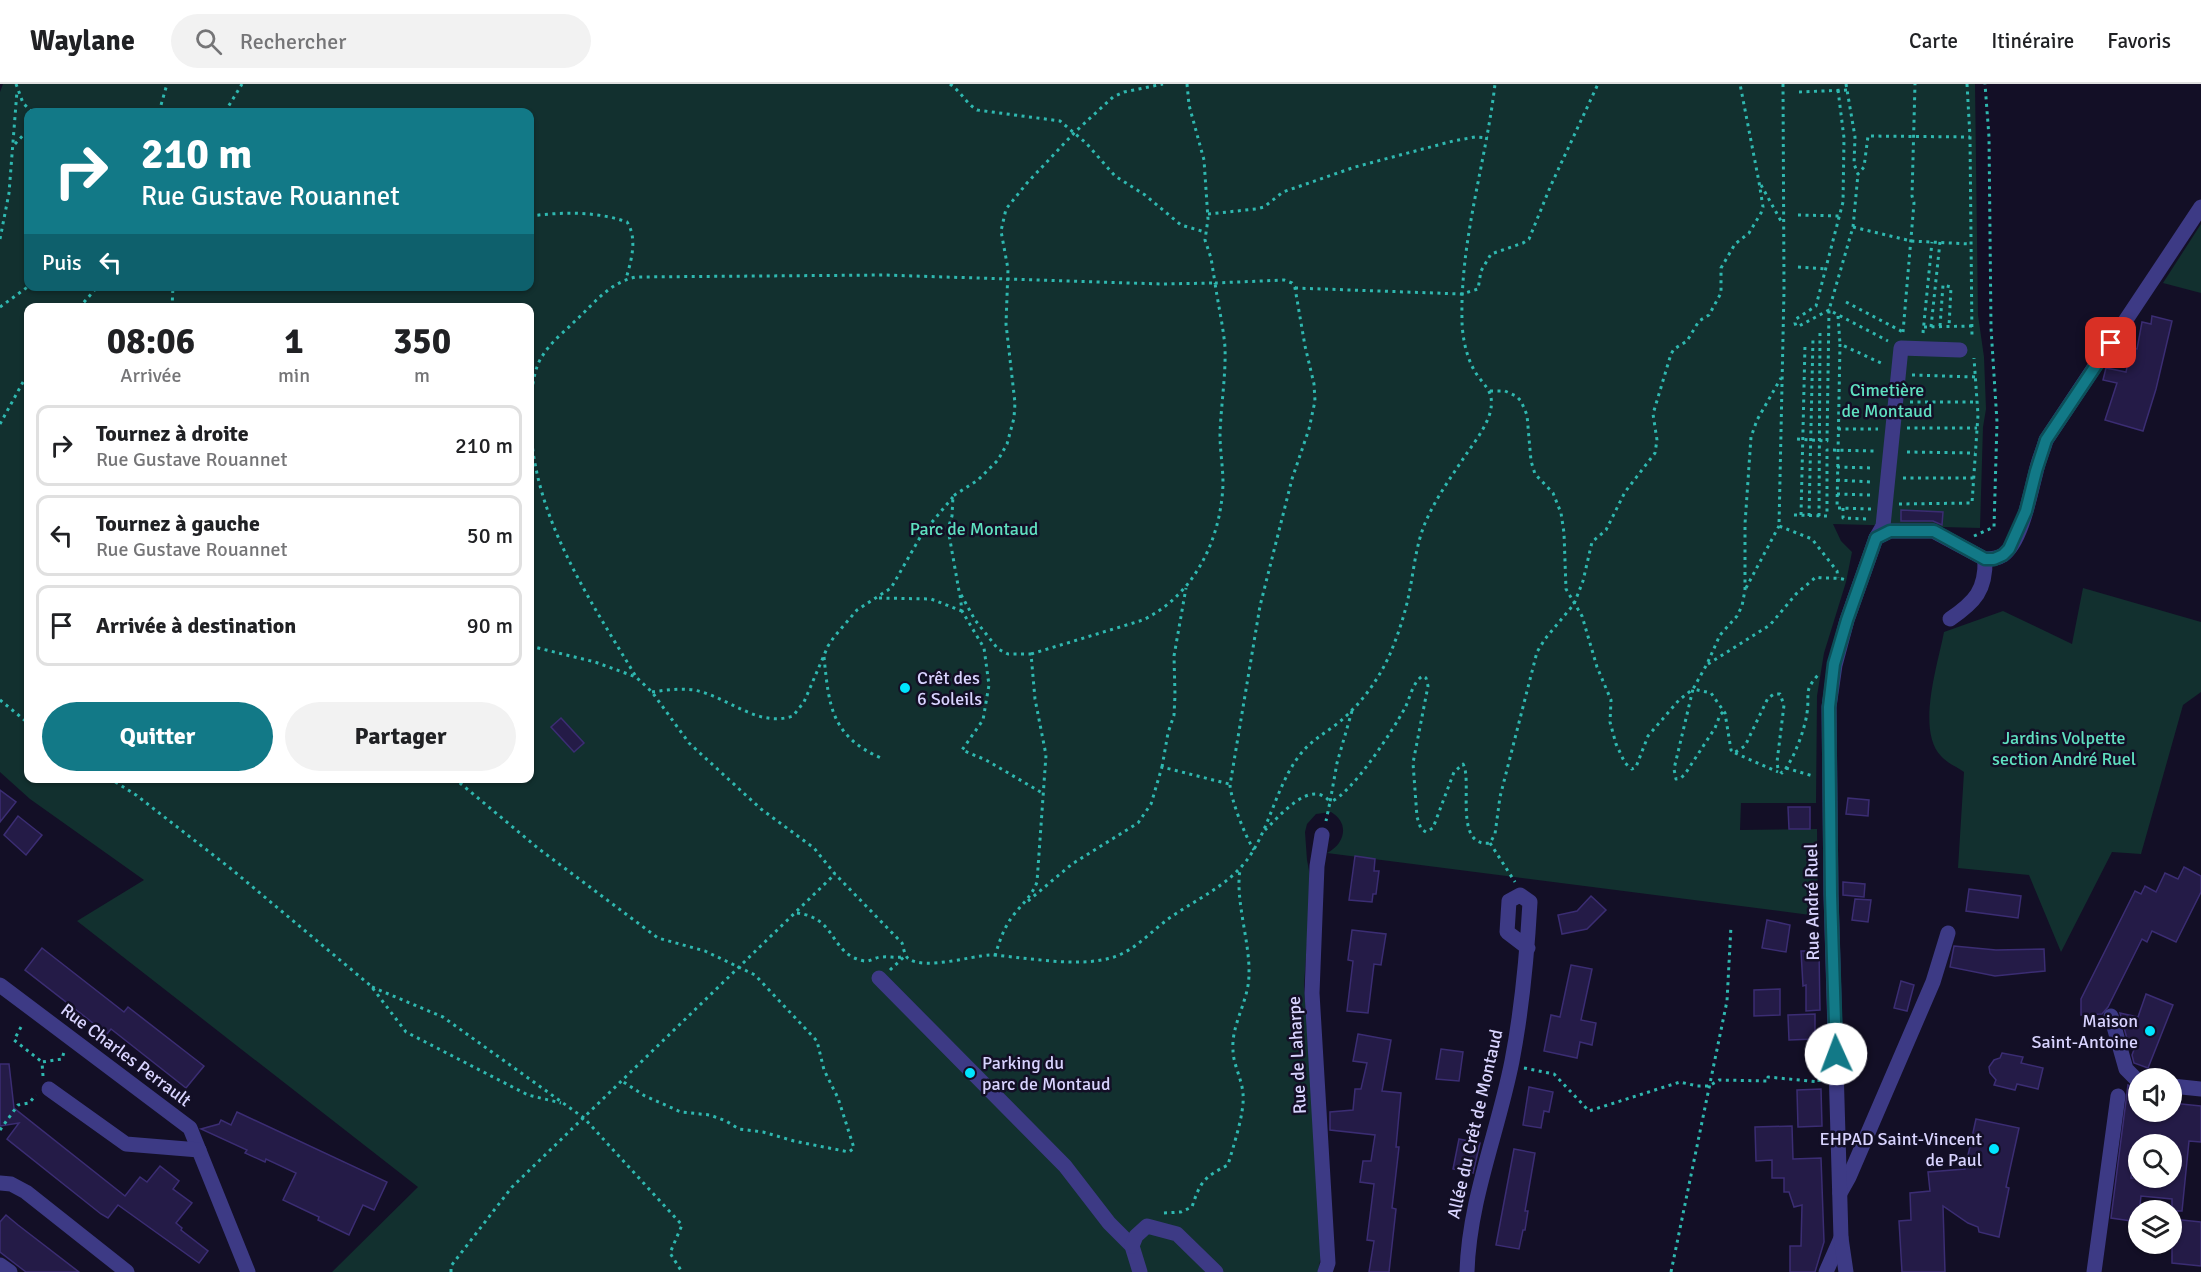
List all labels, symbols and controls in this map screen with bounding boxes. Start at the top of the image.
search box [171,14,591,68]
text: Waylane [30,24,135,58]
icon: search [192,25,225,58]
text: Rechercher [240,28,346,55]
text: Carte [1909,28,1958,54]
text: Itinéraire [1991,28,2074,54]
text: Favoris [2107,28,2171,54]
text: 210 m [141,129,252,180]
icon: right [42,132,120,210]
text: Rue Gustave Rouannet [141,180,400,213]
icon: left [94,246,127,279]
text: Puis [42,249,82,276]
pin [2085,317,2136,368]
text: 08:06 [107,319,195,364]
text: 1 [284,319,304,364]
text: 350 [393,319,451,364]
icon: arrive [2094,326,2127,359]
text: Arrivée [120,363,182,388]
text: min [278,363,310,388]
text: m [414,363,430,388]
park label: Cimetière de Montaud [1841,379,1933,422]
text: Tournez à droite [96,420,249,447]
icon: right [45,429,78,462]
text: 210 m [455,432,513,459]
text: Rue Gustave Rouannet [96,447,288,472]
text: Tournez à gauche [96,510,260,537]
park label: Parc de Montaud [910,518,1038,540]
icon: left [45,519,78,552]
text: 50 m [467,522,513,549]
text: Rue Gustave Rouannet [96,537,288,562]
icon: arrive [45,609,78,642]
text: Arrivée à destination [96,612,296,639]
text: 90 m [467,612,513,639]
place label: Crêt des 6 Soleils [917,667,982,710]
marker: Crêt des 6 Soleils [898,681,912,695]
button: Quitter [42,702,273,771]
button: Partager [285,702,516,771]
park label: Jardins Volpette section André Ruel [1992,727,2136,770]
street label: Rue André Ruel [1800,843,1824,961]
street label: Rue de Laharpe [1283,995,1311,1115]
street label: Rue Charles Perrault [56,999,196,1111]
place label: Maison Saint-Antoine [2032,1010,2138,1053]
position arrow [1804,1022,1868,1086]
marker: Maison Saint-Antoine [2143,1024,2157,1038]
street label: Allée du Crêt de Montaud [1442,1027,1508,1221]
place label: Parking du parc de Montaud [982,1052,1110,1095]
marker: Parking du parc de Montaud [963,1066,977,1080]
map controls [2128,1068,2182,1254]
button: sound [2128,1068,2182,1122]
place label: EHPAD Saint-Vincent de Paul [1820,1128,1982,1171]
button: search [2128,1134,2182,1188]
marker: EHPAD Saint-Vincent de Paul [1987,1142,2001,1156]
button: layers [2128,1200,2182,1254]

